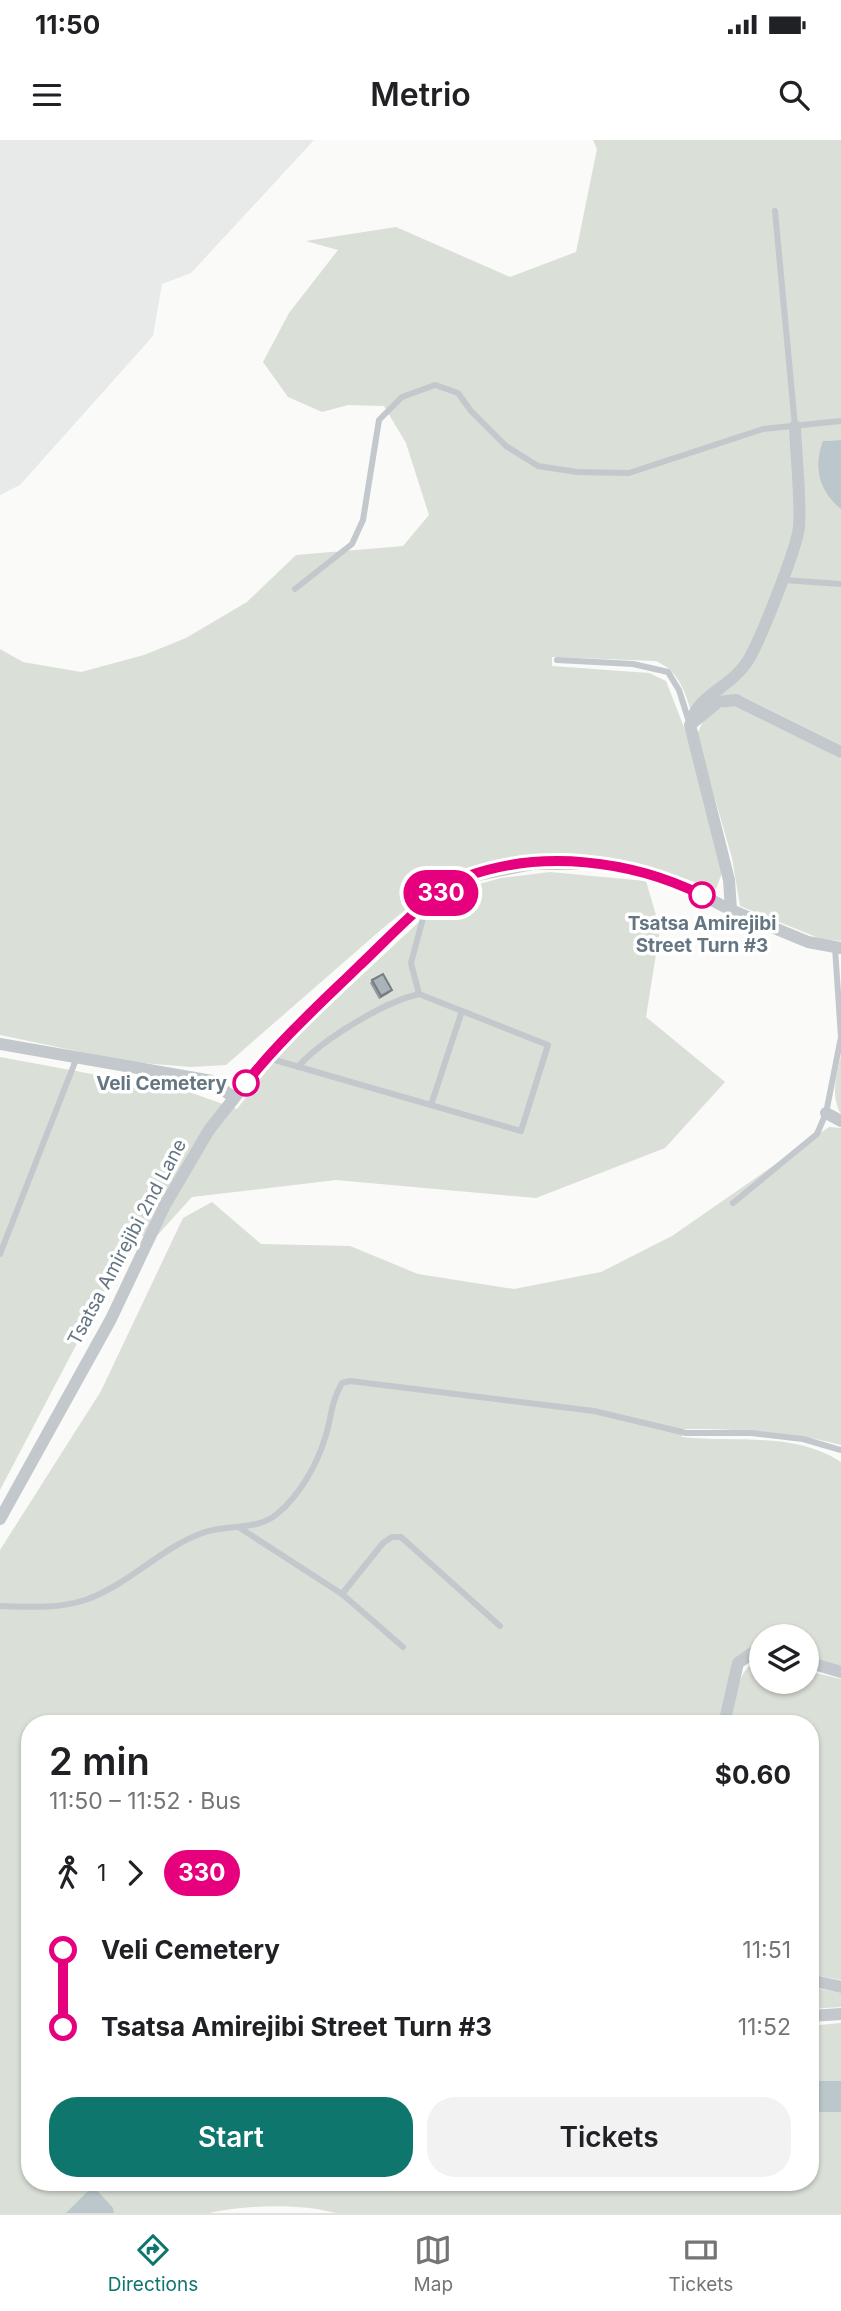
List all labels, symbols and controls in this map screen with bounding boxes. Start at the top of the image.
text: 11:50 [35,9,100,40]
text: Metrio [370,75,471,114]
icon: menu [28,76,66,114]
icon: search [775,76,813,114]
line badge: 330 [401,870,481,916]
text: 330 [417,878,465,907]
marker: Tsatsa Amirejibi Street Turn #3 [689,882,715,908]
place label: Tsatsa Amirejibi Street Turn #3 [628,912,776,957]
marker: Veli Cemetery [233,1070,259,1096]
place label: Veli Cemetery [96,1072,228,1095]
street label: Tsatsa Amirejibi 2nd Lane [63,1135,191,1349]
map controls [749,1624,819,1694]
button: layers [749,1624,819,1694]
text: 2 min [49,1738,150,1784]
text: $0.60 [715,1759,791,1790]
text: 11:50 – 11:52 · Bus [49,1787,241,1815]
icon: walk [49,1854,87,1892]
icon: forward [116,1854,154,1892]
text: 330 [178,1858,226,1887]
text: 1 [97,1859,106,1887]
text: Veli Cemetery [101,1934,280,1965]
text: 11:51 [742,1936,791,1964]
text: Tsatsa Amirejibi Street Turn #3 [101,2011,492,2042]
text: 11:52 [738,2013,791,2041]
button: Start [49,2097,413,2177]
button: Tickets [427,2097,791,2177]
tab: Directions [108,2231,198,2296]
tab: Map [414,2231,453,2296]
tab: Tickets [668,2231,733,2296]

